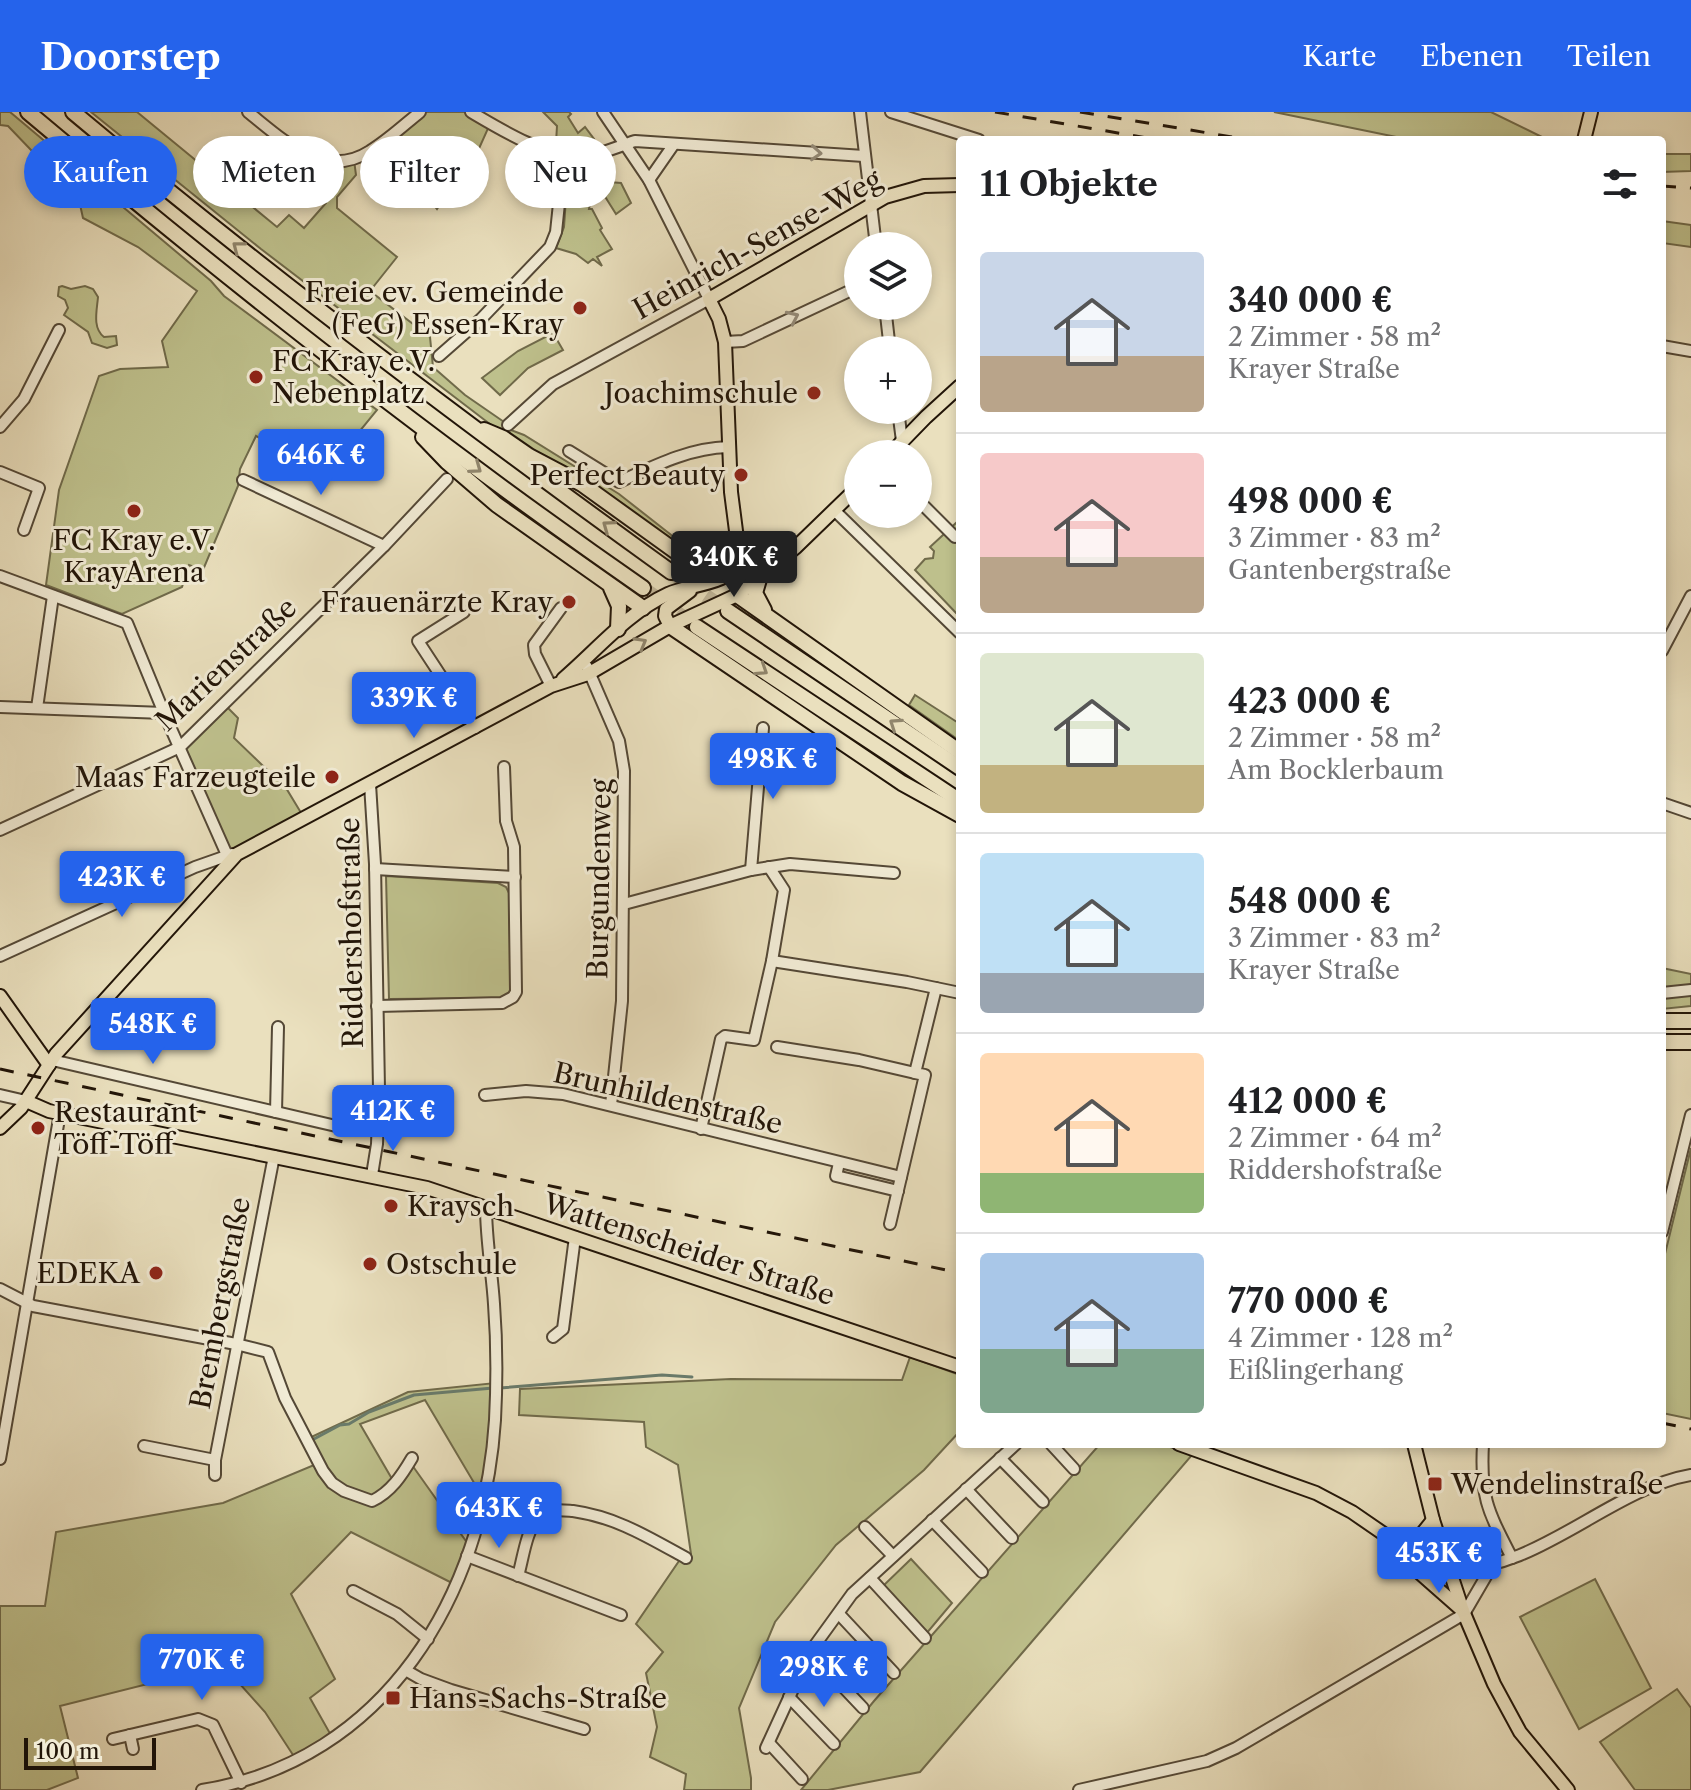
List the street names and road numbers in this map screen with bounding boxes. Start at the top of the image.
street label: Heinrich-Sense-Weg [627,162,887,326]
street label: Marienstraße [149,590,303,738]
street label: Burgundenweg [580,778,618,980]
street label: Riddershofstraße [332,817,370,1049]
street label: Brunhildenstraße [550,1055,786,1141]
street label: Wattenscheider Straße [538,1186,839,1312]
street label: Brembergstraße [183,1194,257,1412]

